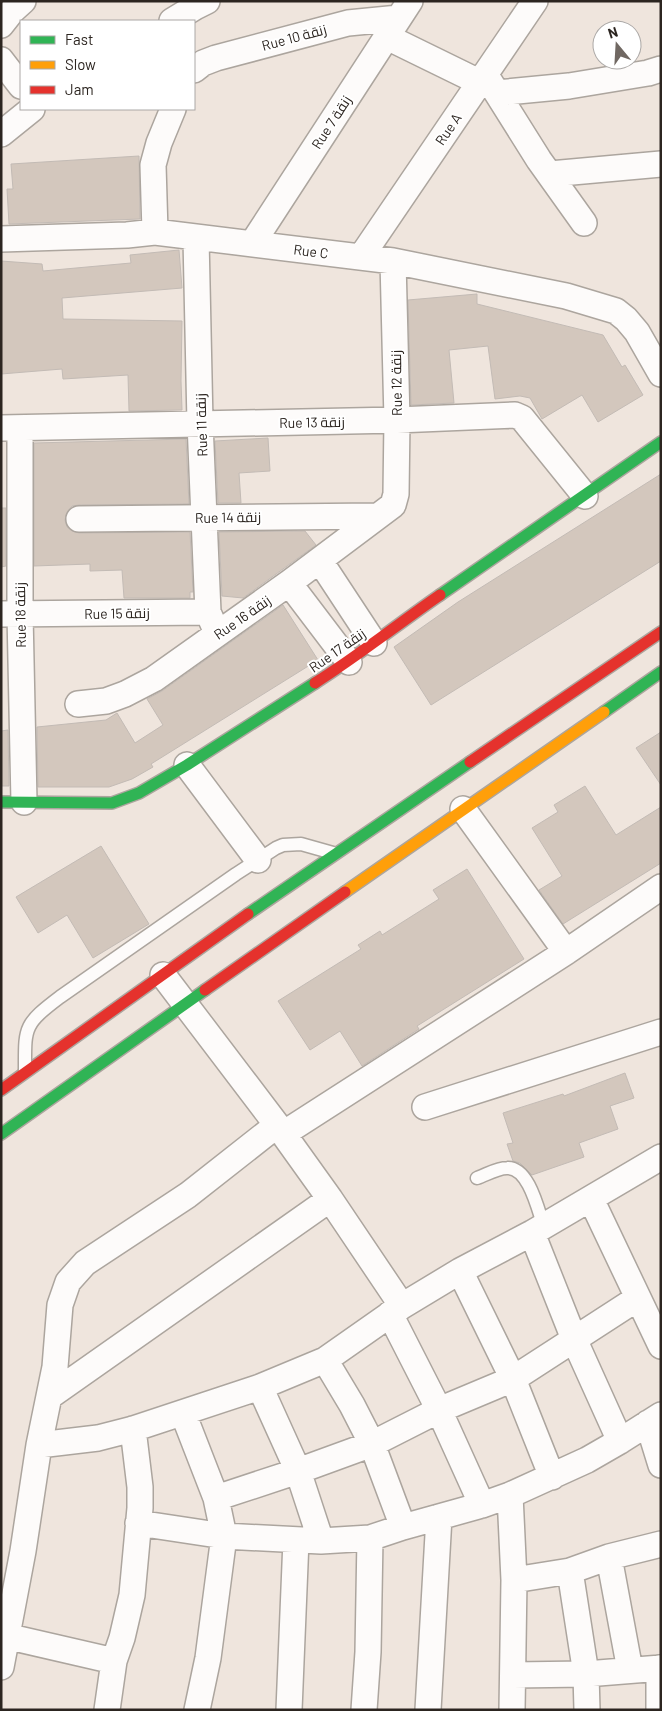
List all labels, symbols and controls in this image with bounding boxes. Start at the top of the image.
legend [20,20,195,110]
street label: Rue 10 زنقة [260,20,328,54]
north arrow [592,20,642,70]
text: N [606,23,620,42]
text: Fast [65,30,93,48]
text: Slow [65,55,96,73]
text: Jam [65,80,94,98]
street label: Rue 7 زنقة [307,92,355,152]
street label: Rue A [431,109,465,148]
street label: Rue C [293,240,329,262]
street label: Rue 12 زنقة [387,350,405,416]
street label: Rue 11 زنقة [191,393,211,457]
street label: Rue 13 زنقة [279,413,345,431]
street label: Rue 14 زنقة [195,508,261,526]
street label: Rue 18 زنقة [11,582,29,648]
street label: Rue 16 زنقة [210,591,274,643]
street label: Rue 15 زنقة [84,604,150,622]
street label: Rue 17 زنقة [305,624,369,676]

